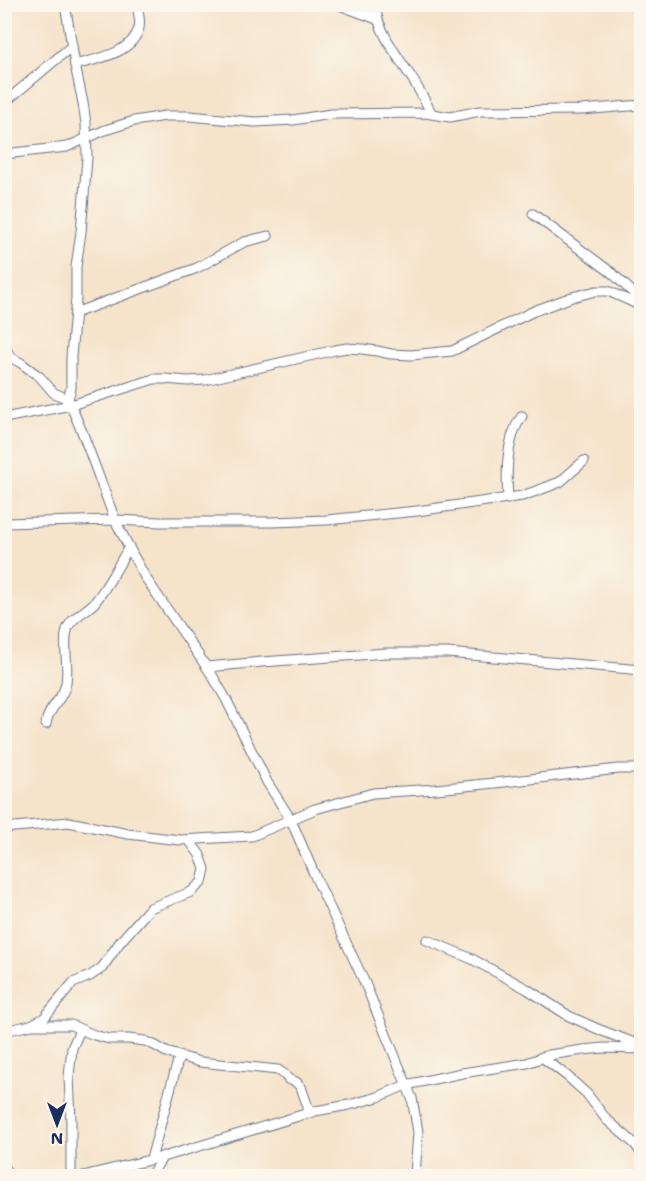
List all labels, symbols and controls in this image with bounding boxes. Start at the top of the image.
north arrow [27,1094,87,1154]
text: N [51,1128,63,1149]

